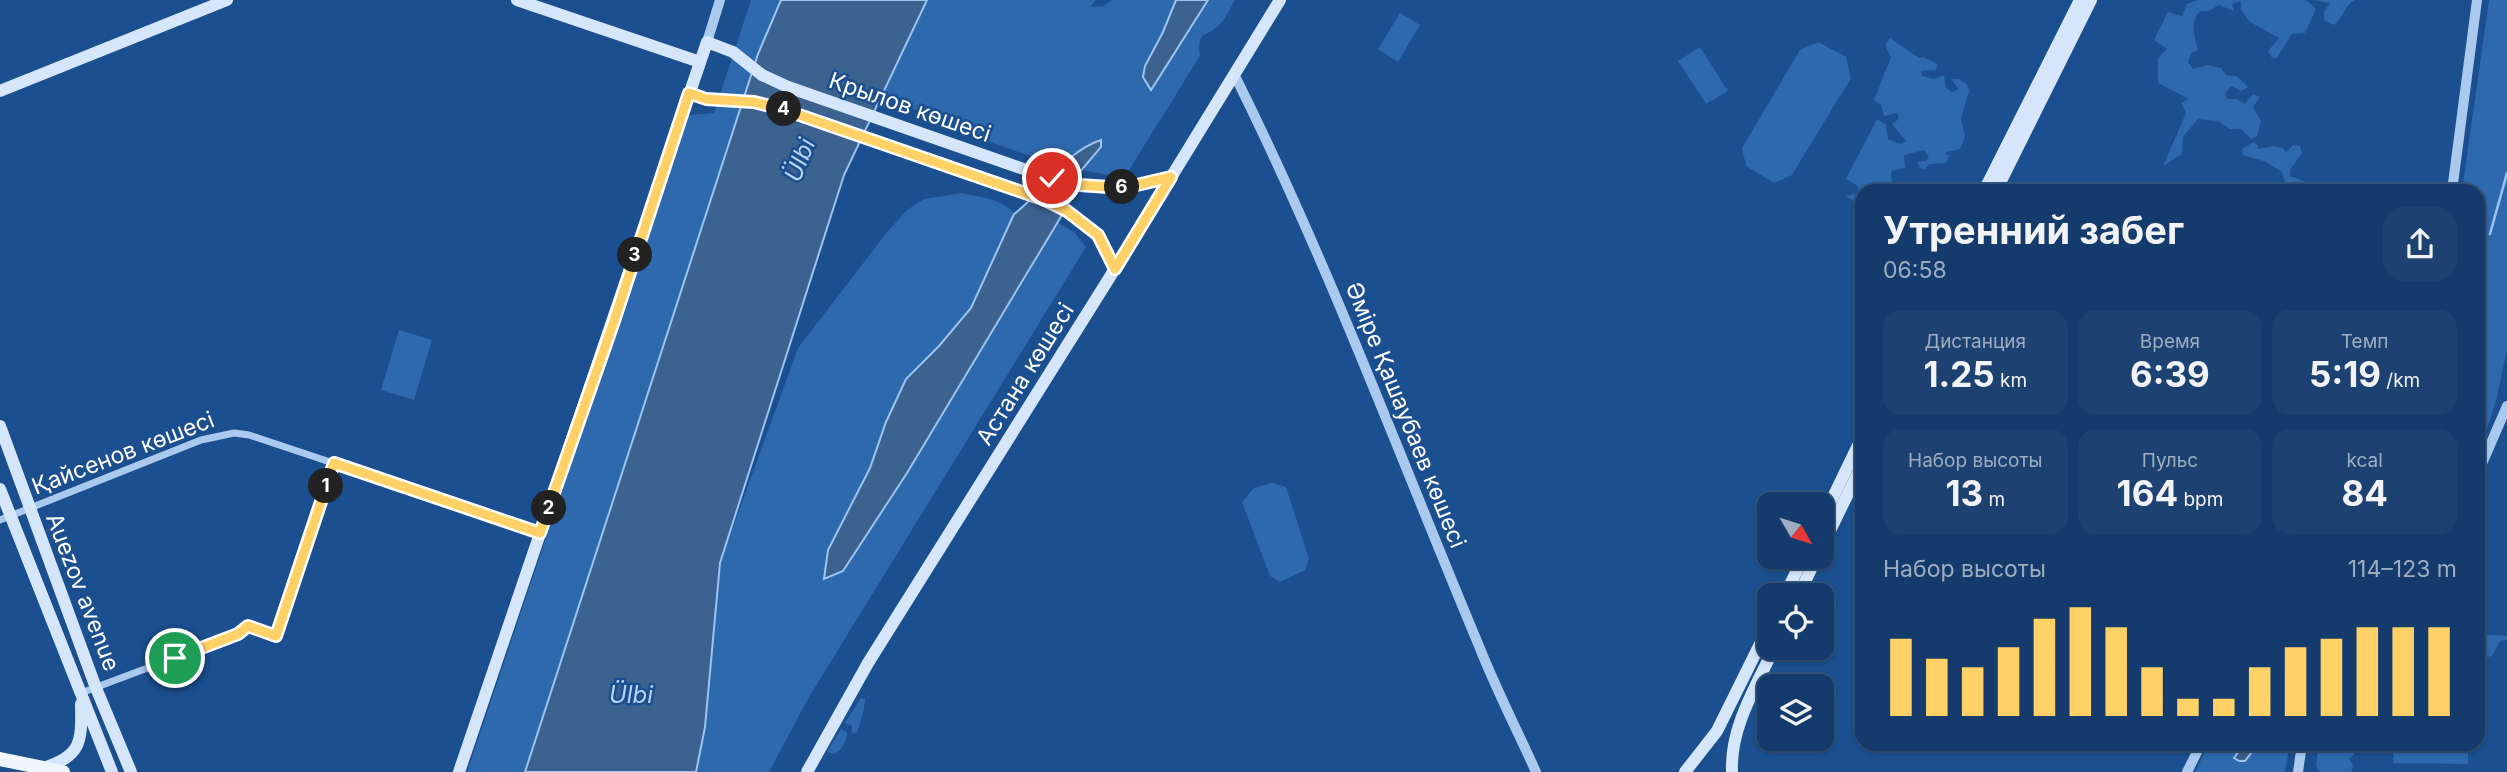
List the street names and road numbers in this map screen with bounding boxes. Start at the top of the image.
street label: Крылов көшесі [825,66,995,148]
street label: Әміре Қашаубаев көшесі [1340,278,1472,552]
street label: Астана көшесі [970,298,1080,450]
street label: Қайсенов көшесі [28,405,218,501]
street label: Auezov avenue [40,509,126,675]

